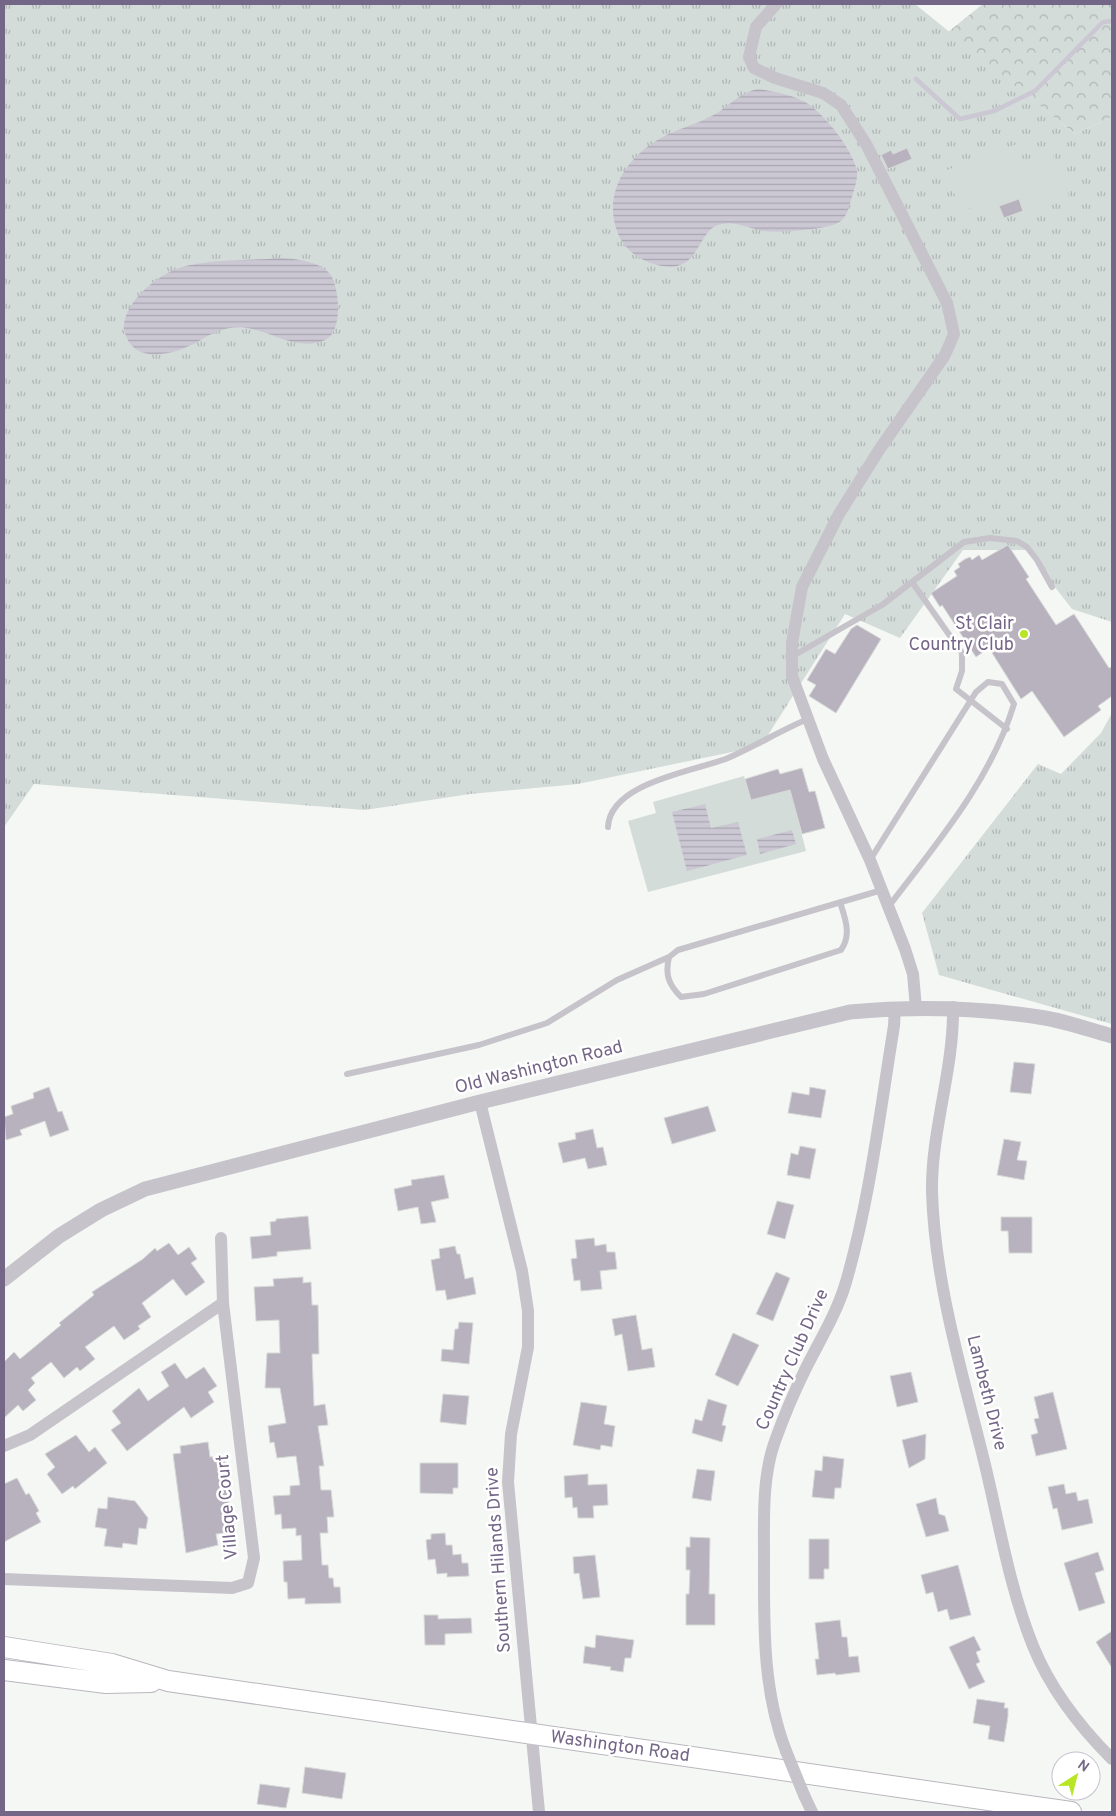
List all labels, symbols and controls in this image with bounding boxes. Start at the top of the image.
place label: St Clair Country Club [908,613,1014,657]
marker: St Clair Country Club [1018,628,1030,640]
street label: Old Washington Road [453,1036,625,1100]
street label: Country Club Drive [752,1286,834,1434]
street label: Lambeth Drive [961,1333,1011,1453]
street label: Village Court [212,1453,244,1561]
street label: Southern Hilands Drive [481,1466,517,1654]
street label: Washington Road [549,1726,691,1768]
north arrow [1051,1751,1101,1801]
text: N [1074,1757,1092,1777]

